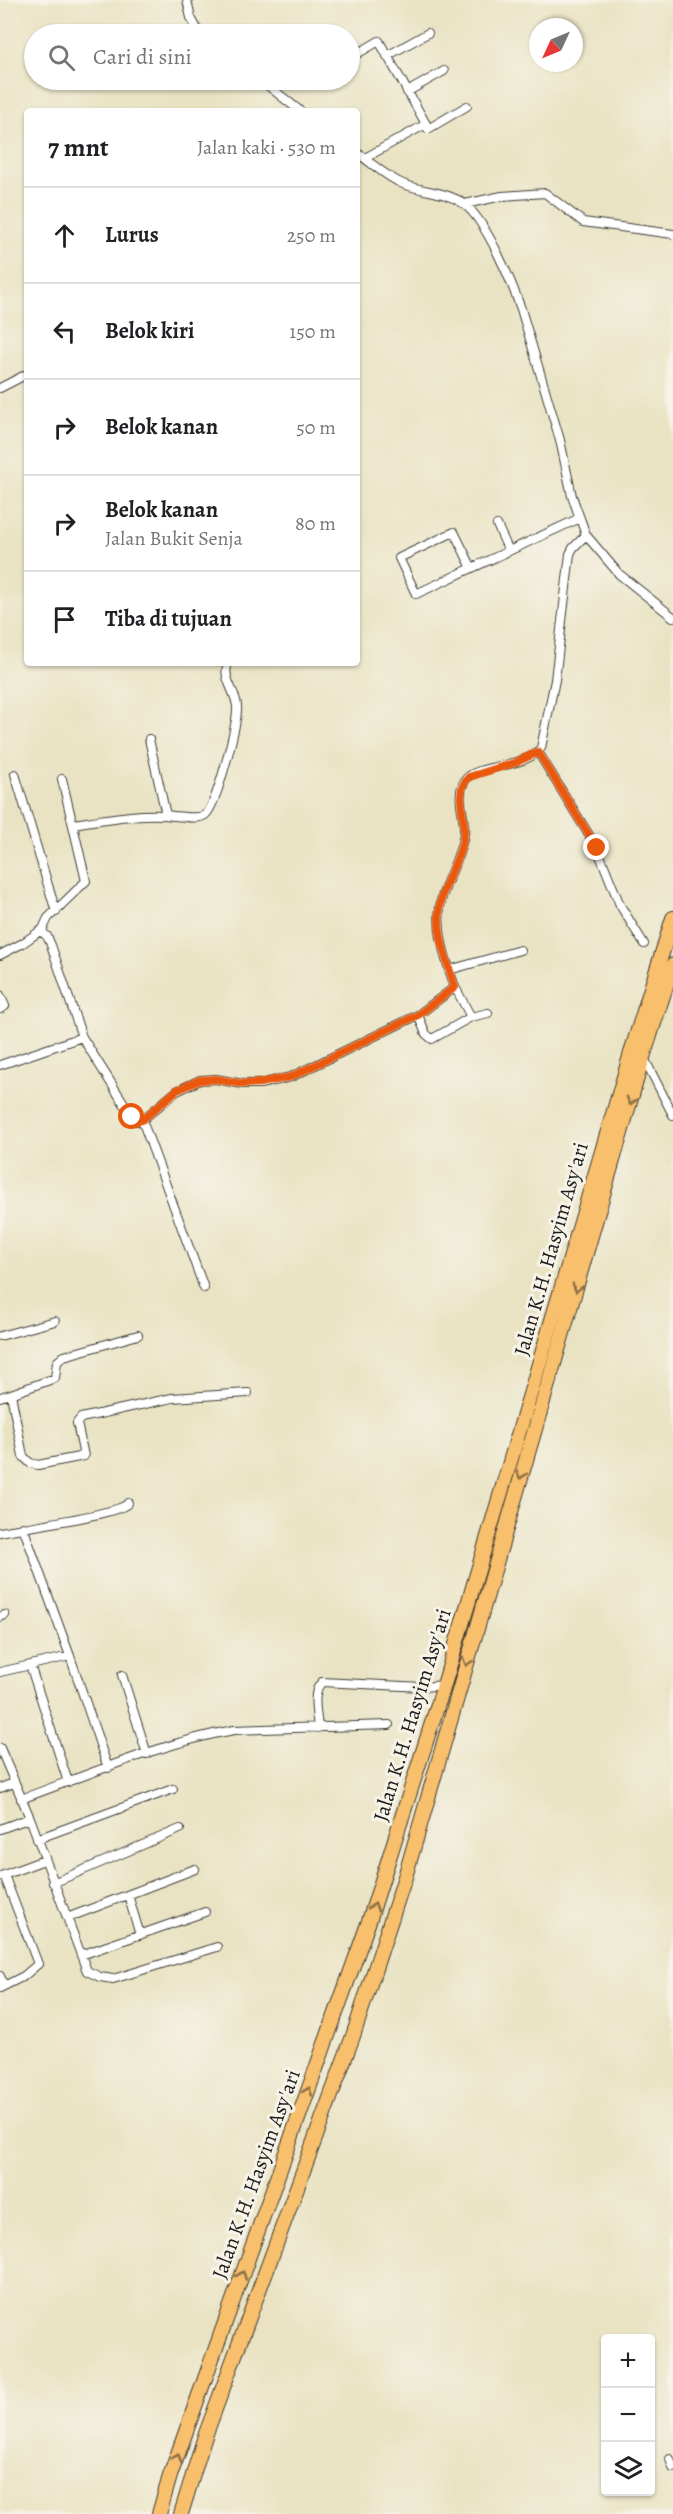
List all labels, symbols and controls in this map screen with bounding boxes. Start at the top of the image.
north arrow [529,18,583,72]
search box [24,24,360,90]
icon: search [45,41,78,74]
text: Cari di sini [93,42,192,72]
text: 7 mnt [48,130,109,165]
text: Jalan kaki · 530 m [197,134,336,161]
icon: ahead [48,219,81,252]
text: Lurus [105,220,159,250]
text: 250 m [287,222,336,249]
icon: left [48,315,81,348]
text: Belok kiri [105,316,194,346]
text: 150 m [289,318,336,345]
icon: right [48,411,81,444]
text: Belok kanan [105,412,218,442]
text: 50 m [296,414,336,441]
text: Belok kanan [105,495,218,525]
icon: right [48,507,81,540]
text: 80 m [295,510,336,537]
text: Jalan Bukit Senja [105,525,243,552]
icon: arrive [48,603,81,636]
text: Tiba di tujuan [105,604,232,634]
route end [583,834,609,860]
one-way arrow [626,1095,638,1106]
route start [118,1103,144,1129]
street label: Jalan K.H. Hasyim Asy'ari [507,1139,595,1359]
one-way arrow [572,1282,584,1293]
one-way arrow [516,1469,528,1480]
street label: Jalan K.H. Hasyim Asy'ari [366,1605,458,1825]
one-way arrow [462,1656,474,1667]
one-way arrow [366,1902,379,1913]
street label: Jalan K.H. Hasyim Asy'ari [205,2065,307,2283]
one-way arrow [301,2086,314,2097]
one-way arrow [235,2270,248,2281]
map controls [601,2334,655,2496]
button: + [601,2334,655,2388]
button: − [601,2388,655,2442]
button: layers [601,2442,655,2496]
one-way arrow [169,2453,182,2464]

